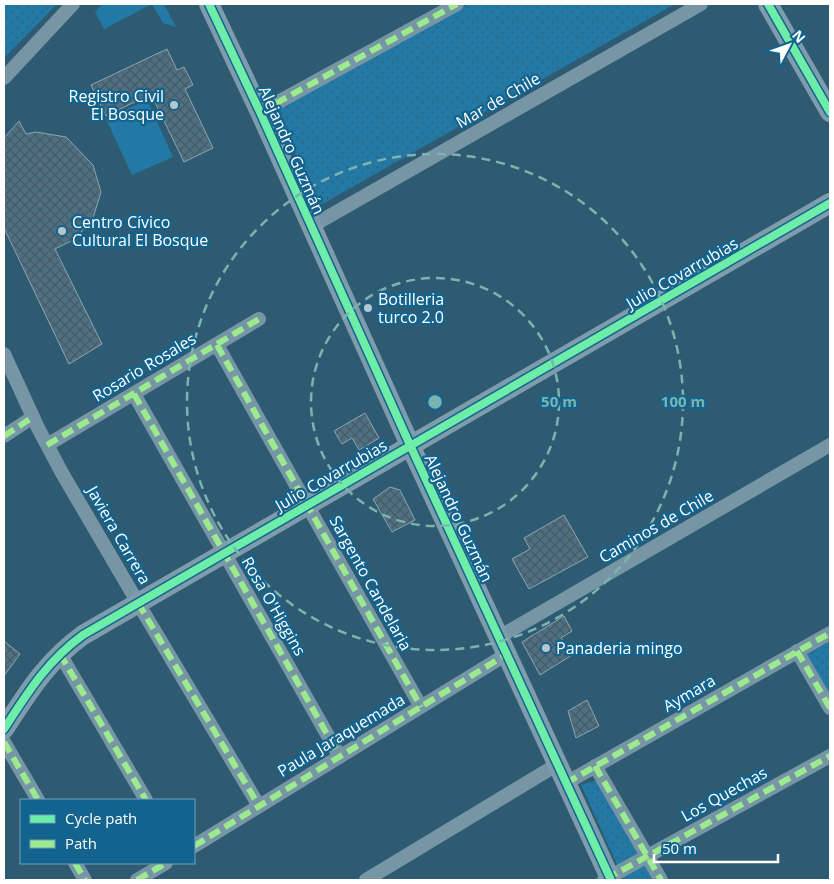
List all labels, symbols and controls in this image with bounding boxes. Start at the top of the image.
north arrow [764,20,814,70]
text: N [788,26,810,47]
street label: Mar de Chile [452,67,544,133]
street label: Alejandro Guzmán [254,82,330,218]
place label: Registro Civil El Bosque [69,85,164,125]
marker: Registro Civil El Bosque [168,99,180,111]
place label: Centro Cívico Cultural El Bosque [72,211,208,251]
marker: Centro Cívico Cultural El Bosque [56,225,68,237]
street label: Julio Covarrubias [620,232,742,315]
place label: Botilleria turco 2.0 [378,288,444,328]
marker: Botilleria turco 2.0 [362,302,374,314]
street label: Rosario Rosales [88,327,200,407]
text: 50 m [541,391,577,411]
text: 100 m [661,391,705,411]
centre of rings [426,393,444,411]
street label: Julio Covarrubias [269,434,391,517]
street label: Alejandro Guzmán [420,451,498,585]
street label: Javiera Carrera [81,480,156,588]
street label: Caminos de Chile [595,484,717,568]
street label: Sargento Candelaria [325,512,417,654]
street label: Rosa O'Higgins [237,553,311,659]
place label: Panaderia mingo [556,637,683,659]
marker: Panaderia mingo [540,642,552,654]
street label: Aymara [659,669,719,717]
street label: Paula Jaraquemada [273,688,409,782]
street label: Los Quechas [677,761,771,827]
legend [20,799,195,864]
text: Cycle path [65,808,137,828]
scale bar [654,832,778,864]
text: Path [65,833,97,853]
text: 50 m [662,838,697,858]

